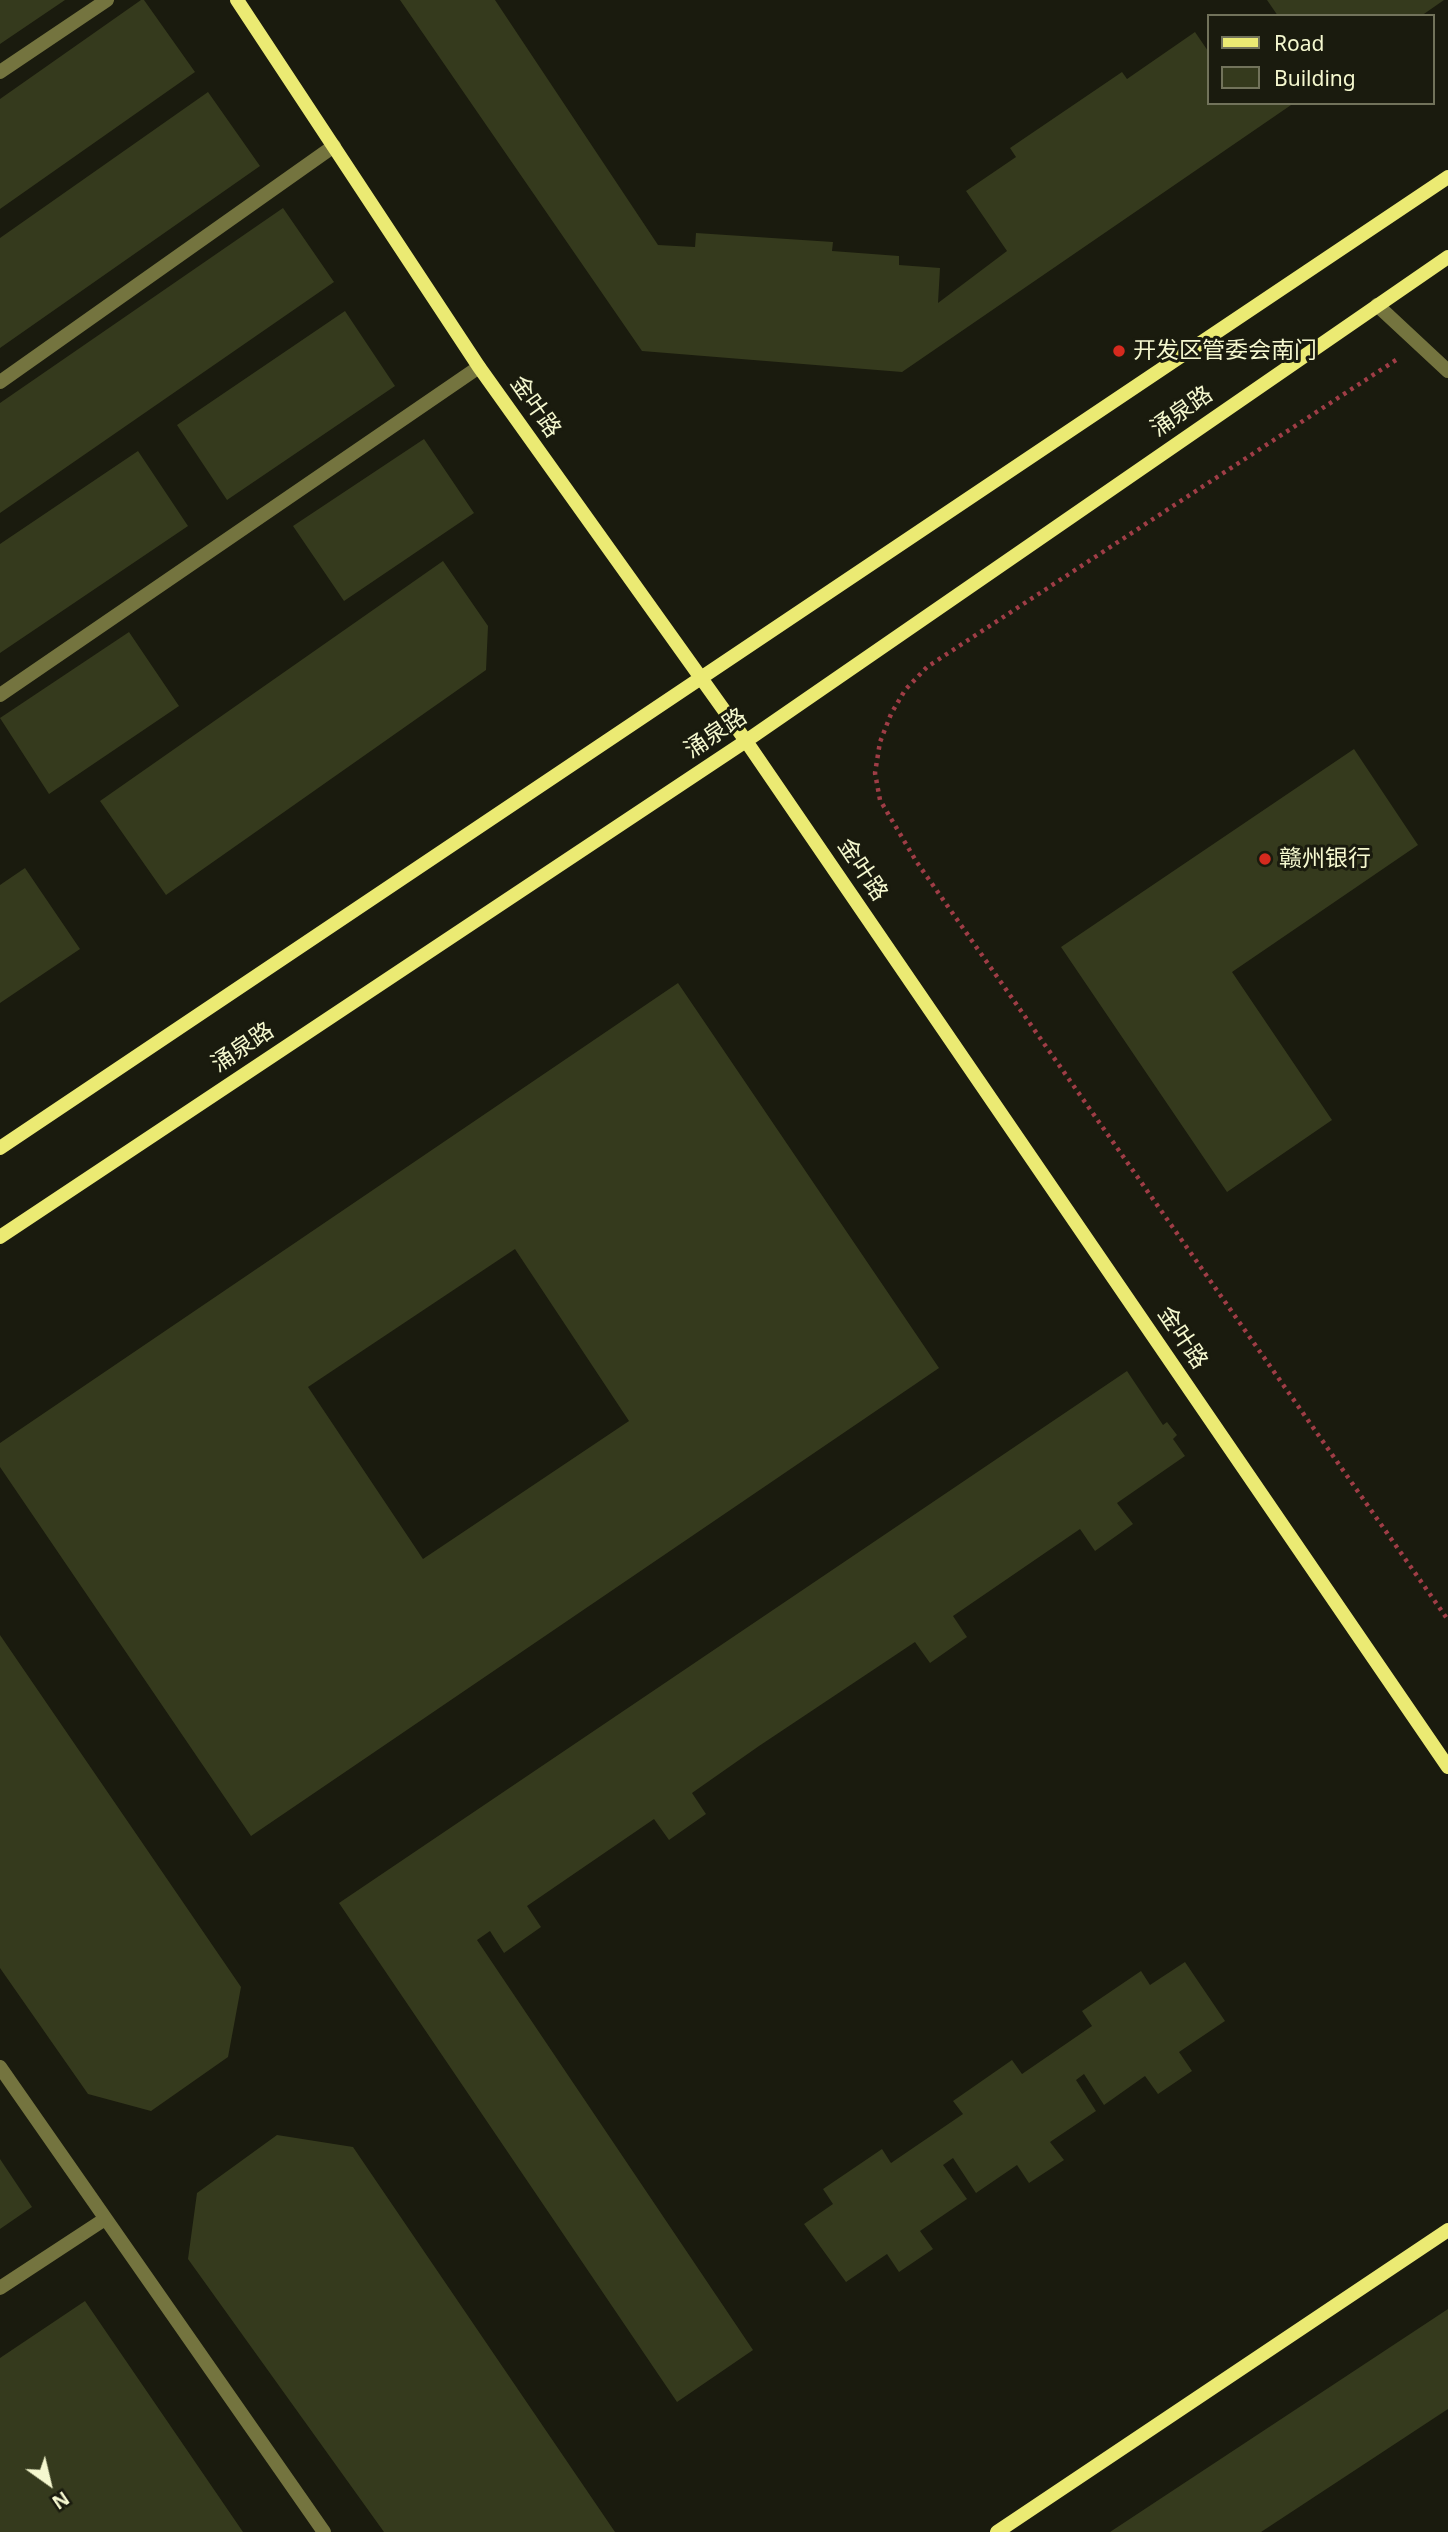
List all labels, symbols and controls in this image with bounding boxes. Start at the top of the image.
legend [1206,14,1434,105]
text: Road [1274,29,1324,57]
text: Building [1274,64,1356,92]
place label: 开发区管委会南门 [1133,337,1317,365]
marker: 开发区管委会南门 [1111,343,1127,359]
street label: 金叶路 [504,371,566,443]
street label: 涌泉路 [1146,381,1218,443]
street label: 涌泉路 [680,703,752,765]
street label: 金叶路 [831,834,893,906]
place label: 赣州银行 [1279,845,1371,873]
marker: 赣州银行 [1257,851,1273,867]
street label: 涌泉路 [207,1017,279,1079]
street label: 金叶路 [1151,1302,1213,1374]
north arrow [14,2448,84,2518]
text: N [47,2485,74,2516]

